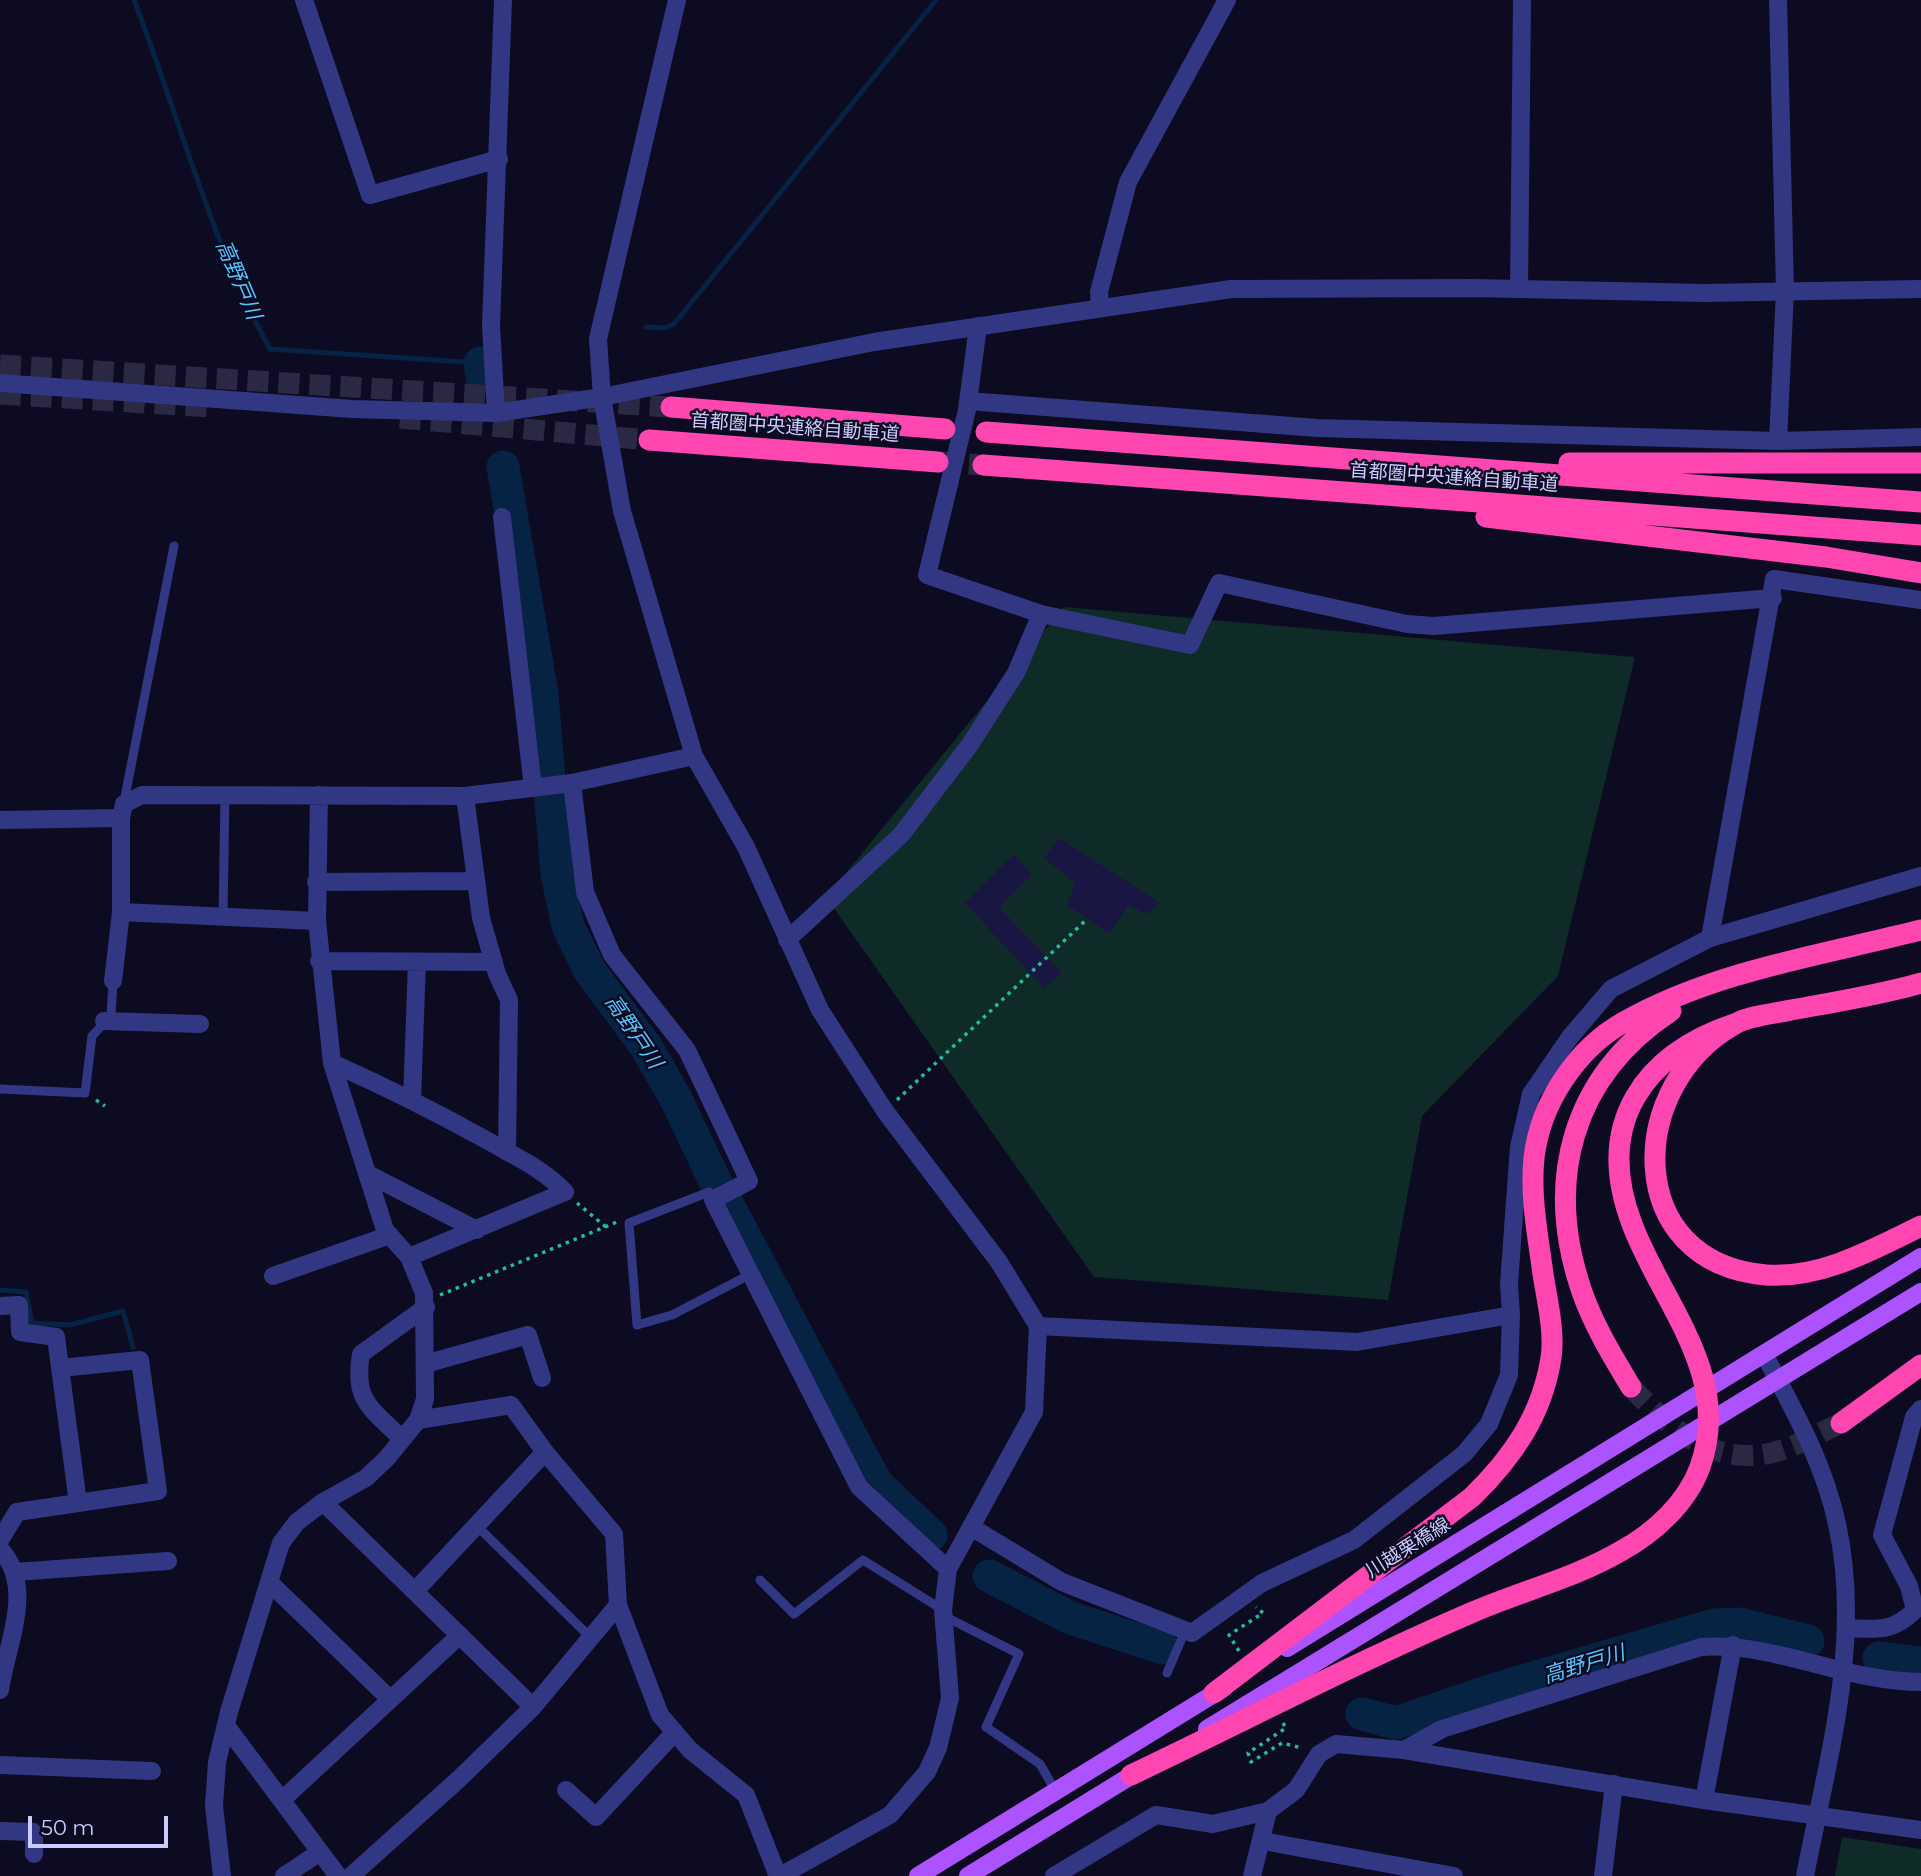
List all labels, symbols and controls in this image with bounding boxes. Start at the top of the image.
water label: 高野戸川 [210,236,266,324]
street label: 首都圏中央連絡自動車道 [690,409,900,447]
street label: 首都圏中央連絡自動車道 [1349,459,1559,497]
water label: 高野戸川 [599,990,667,1074]
street label: 川越栗橋線 [1362,1513,1454,1583]
water label: 高野戸川 [1540,1641,1628,1689]
scale bar [32,1802,172,1846]
text: 50 m [41,1815,95,1840]

